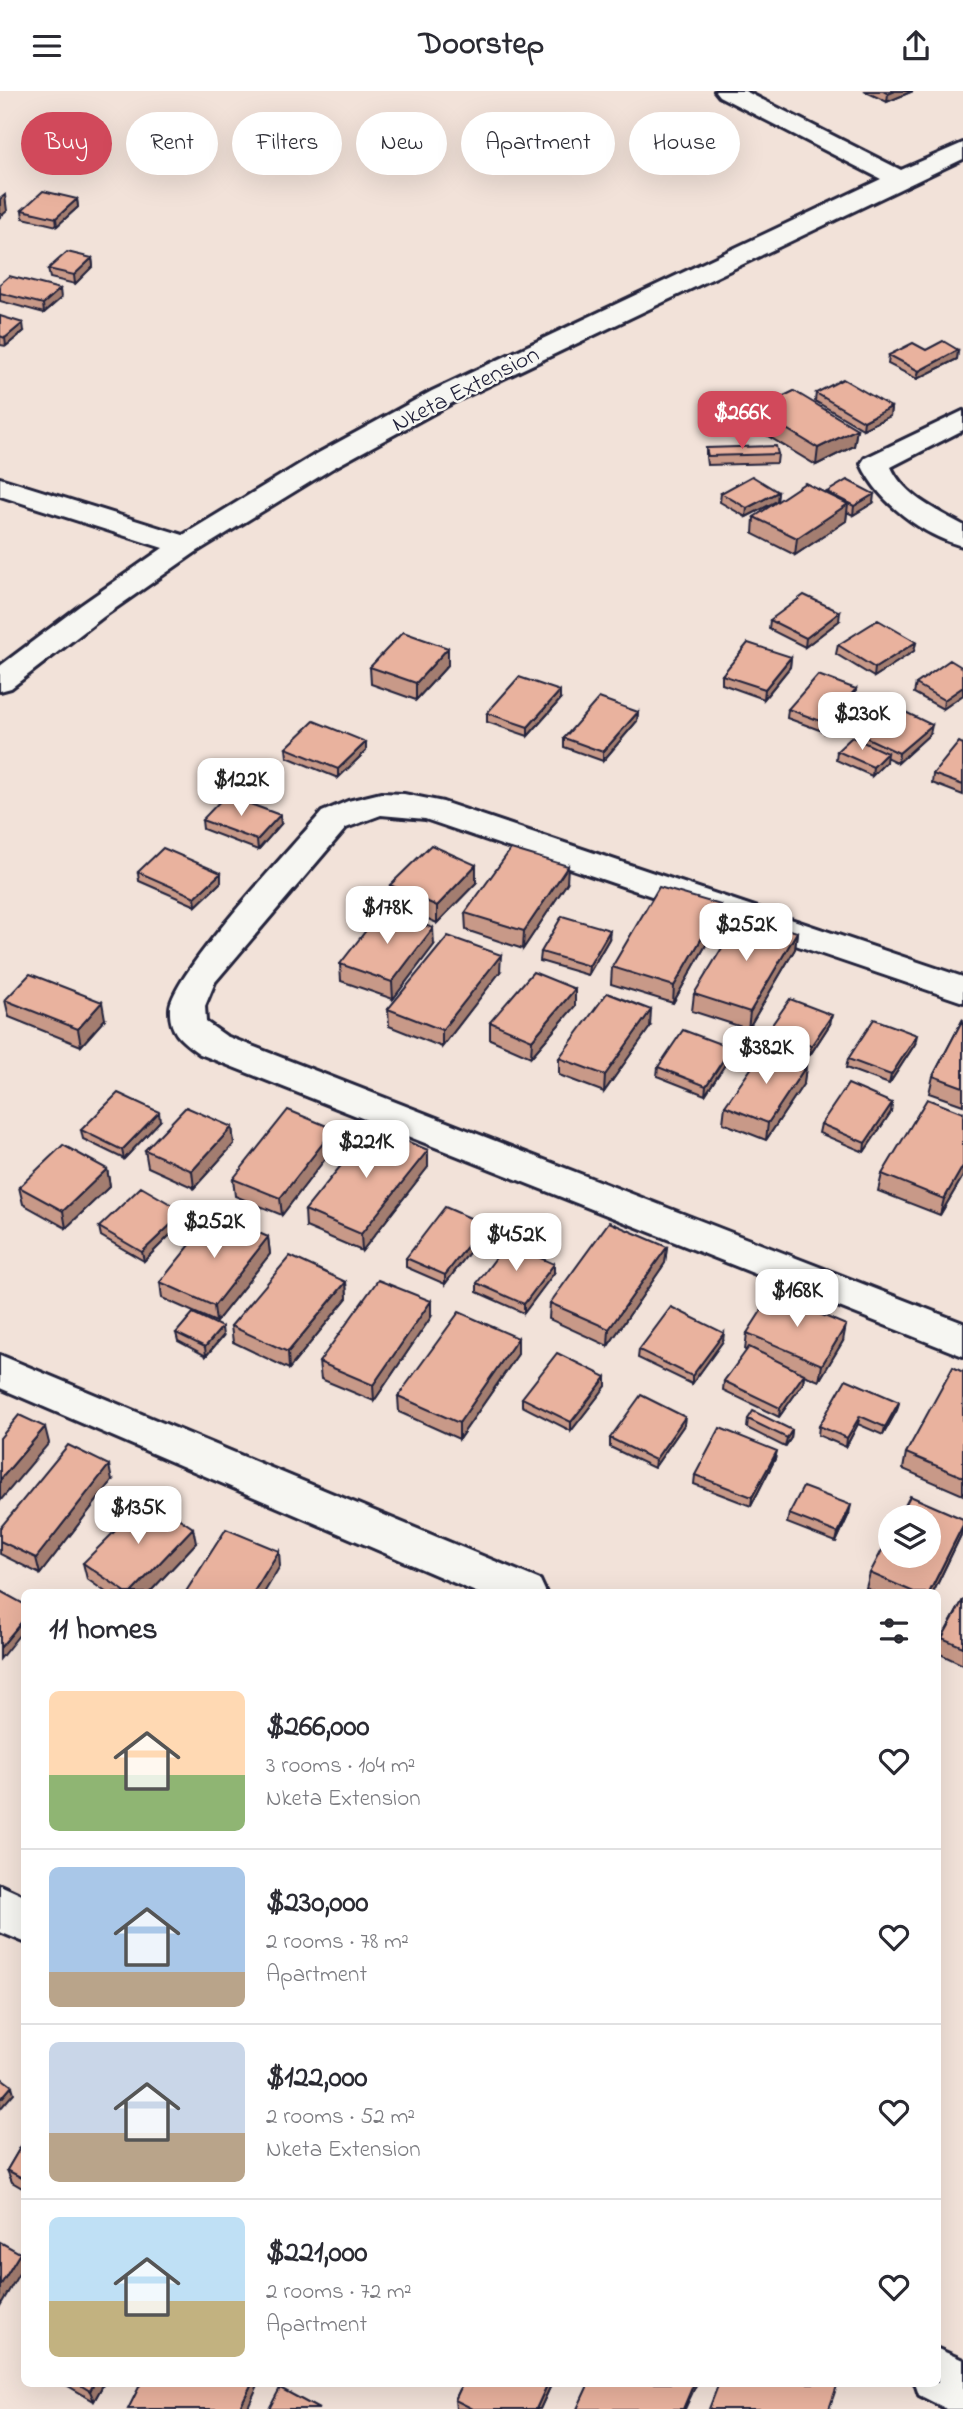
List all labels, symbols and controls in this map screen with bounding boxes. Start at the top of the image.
text: Doorstep [419,22,544,69]
icon: menu [28,27,66,65]
icon: share [897,27,935,65]
chip: Buy [21,112,112,175]
chip: Rent [126,112,218,175]
chip: Filters [232,112,342,175]
chip: New [356,112,447,175]
chip: Apartment [461,112,615,175]
chip: House [629,112,740,175]
street label: Nketa Extension [386,338,546,442]
pin: $266K [693,391,791,451]
text: $266K [714,397,770,430]
pin: $230K [813,693,911,752]
text: $230K [834,698,890,731]
pin: $122K [192,759,290,818]
text: $122K [213,764,269,797]
pin: $178K [338,887,436,946]
text: $178K [362,892,412,925]
pin: $252K [697,903,795,963]
text: $252K [715,909,777,942]
pin: $382K [717,1027,815,1086]
text: $382K [739,1032,793,1065]
pin: $221K [317,1121,415,1180]
text: $221K [338,1126,394,1159]
pin: $252K [165,1201,263,1260]
text: $252K [183,1206,245,1239]
pin: $452K [467,1213,565,1273]
text: $452K [486,1219,546,1252]
pin: $168K [748,1269,846,1329]
text: $168K [771,1275,823,1308]
pin: $135K [89,1487,187,1546]
text: $135K [110,1492,166,1525]
map controls [878,1505,941,1568]
button: layers [878,1505,941,1568]
text: 11 homes [49,1609,157,1653]
icon: filters [875,1612,913,1650]
text: $266,000 [266,1706,370,1750]
icon: home [105,1719,189,1803]
icon: heart [875,1742,913,1780]
text: 3 rooms · 104 m² [266,1750,415,1783]
text: Nketa Extension [266,1783,421,1816]
text: $230,000 [266,1882,368,1926]
icon: home [105,1895,189,1979]
icon: heart [875,1918,913,1956]
text: 2 rooms · 78 m² [266,1926,409,1959]
text: Apartment [266,1959,367,1992]
text: $122,000 [266,2057,368,2101]
icon: home [105,2070,189,2154]
icon: heart [875,2093,913,2131]
text: 2 rooms · 52 m² [266,2101,415,2134]
text: Nketa Extension [266,2134,421,2167]
text: $221,000 [266,2232,368,2276]
icon: home [105,2245,189,2329]
icon: heart [875,2268,913,2306]
text: 2 rooms · 72 m² [266,2276,412,2309]
text: Apartment [266,2309,367,2342]

